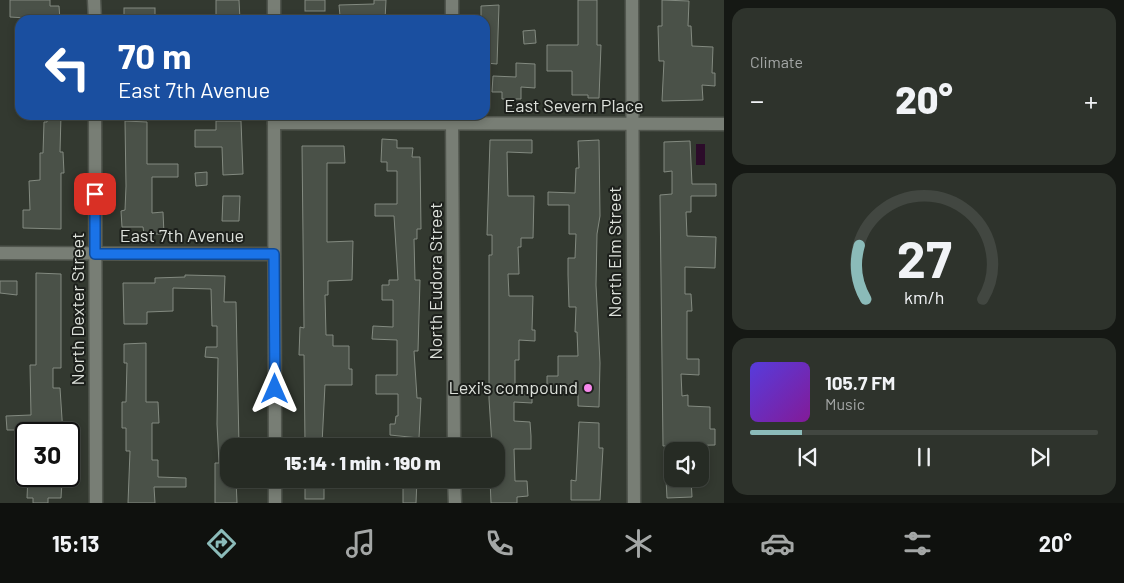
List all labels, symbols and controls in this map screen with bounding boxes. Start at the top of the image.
text: 70 m [118,34,192,76]
icon: left [35,35,100,100]
text: Climate [750,52,803,71]
text: East 7th Avenue [118,76,270,102]
text: 20° [895,76,953,122]
text: − [750,83,764,117]
text: + [1084,83,1098,117]
street label: East Severn Place [504,94,644,116]
pin [74,173,116,215]
icon: arrive [81,180,109,208]
street label: North Elm Street [603,186,625,318]
street label: North Eudora Street [424,202,446,360]
street label: East 7th Avenue [120,224,244,246]
text: 27 [897,226,952,288]
street label: North Dexter Street [66,233,88,385]
text: km/h [904,286,944,308]
position arrow [248,362,300,414]
text: 105.7 FM [825,371,895,394]
place label: Lexi's compound [448,376,578,398]
marker: Lexi's compound [582,382,594,394]
text: Music [825,394,865,413]
speed limit sign: 30 [15,422,80,487]
map controls [664,442,709,487]
button: sound [664,442,709,487]
icon: previous [794,443,822,471]
icon: pause [910,443,938,471]
icon: next [1026,443,1054,471]
text: 15:14 · 1 min · 190 m [284,451,441,474]
icon: directions [204,526,239,561]
icon: music [343,526,378,561]
icon: phone [482,526,517,561]
icon: climate [621,526,656,561]
icon: car [760,526,795,561]
icon: filters [900,526,935,561]
text: 15:13 [52,530,99,556]
text: 20° [1039,530,1072,556]

